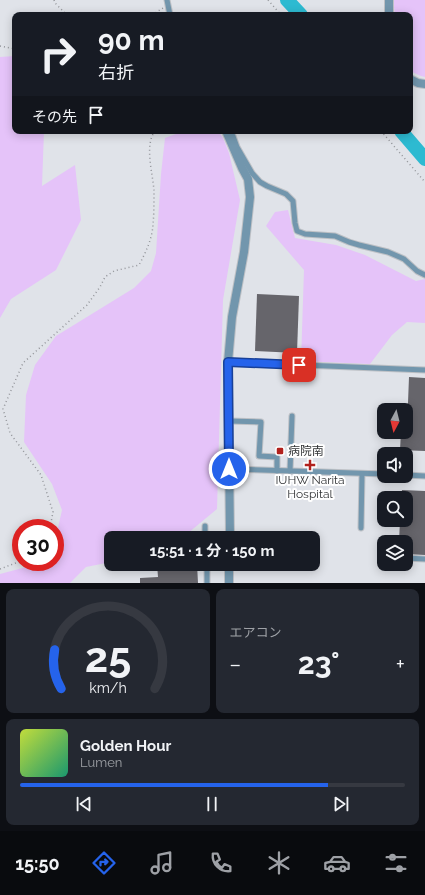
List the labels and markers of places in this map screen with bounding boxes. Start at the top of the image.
pin [282,348,316,382]
place label: 病院南 [288,444,324,458]
marker: 病院南 [275,446,285,456]
marker: IUHW Narita Hospital [304,459,316,471]
place label: IUHW Narita Hospital [275,473,345,501]

